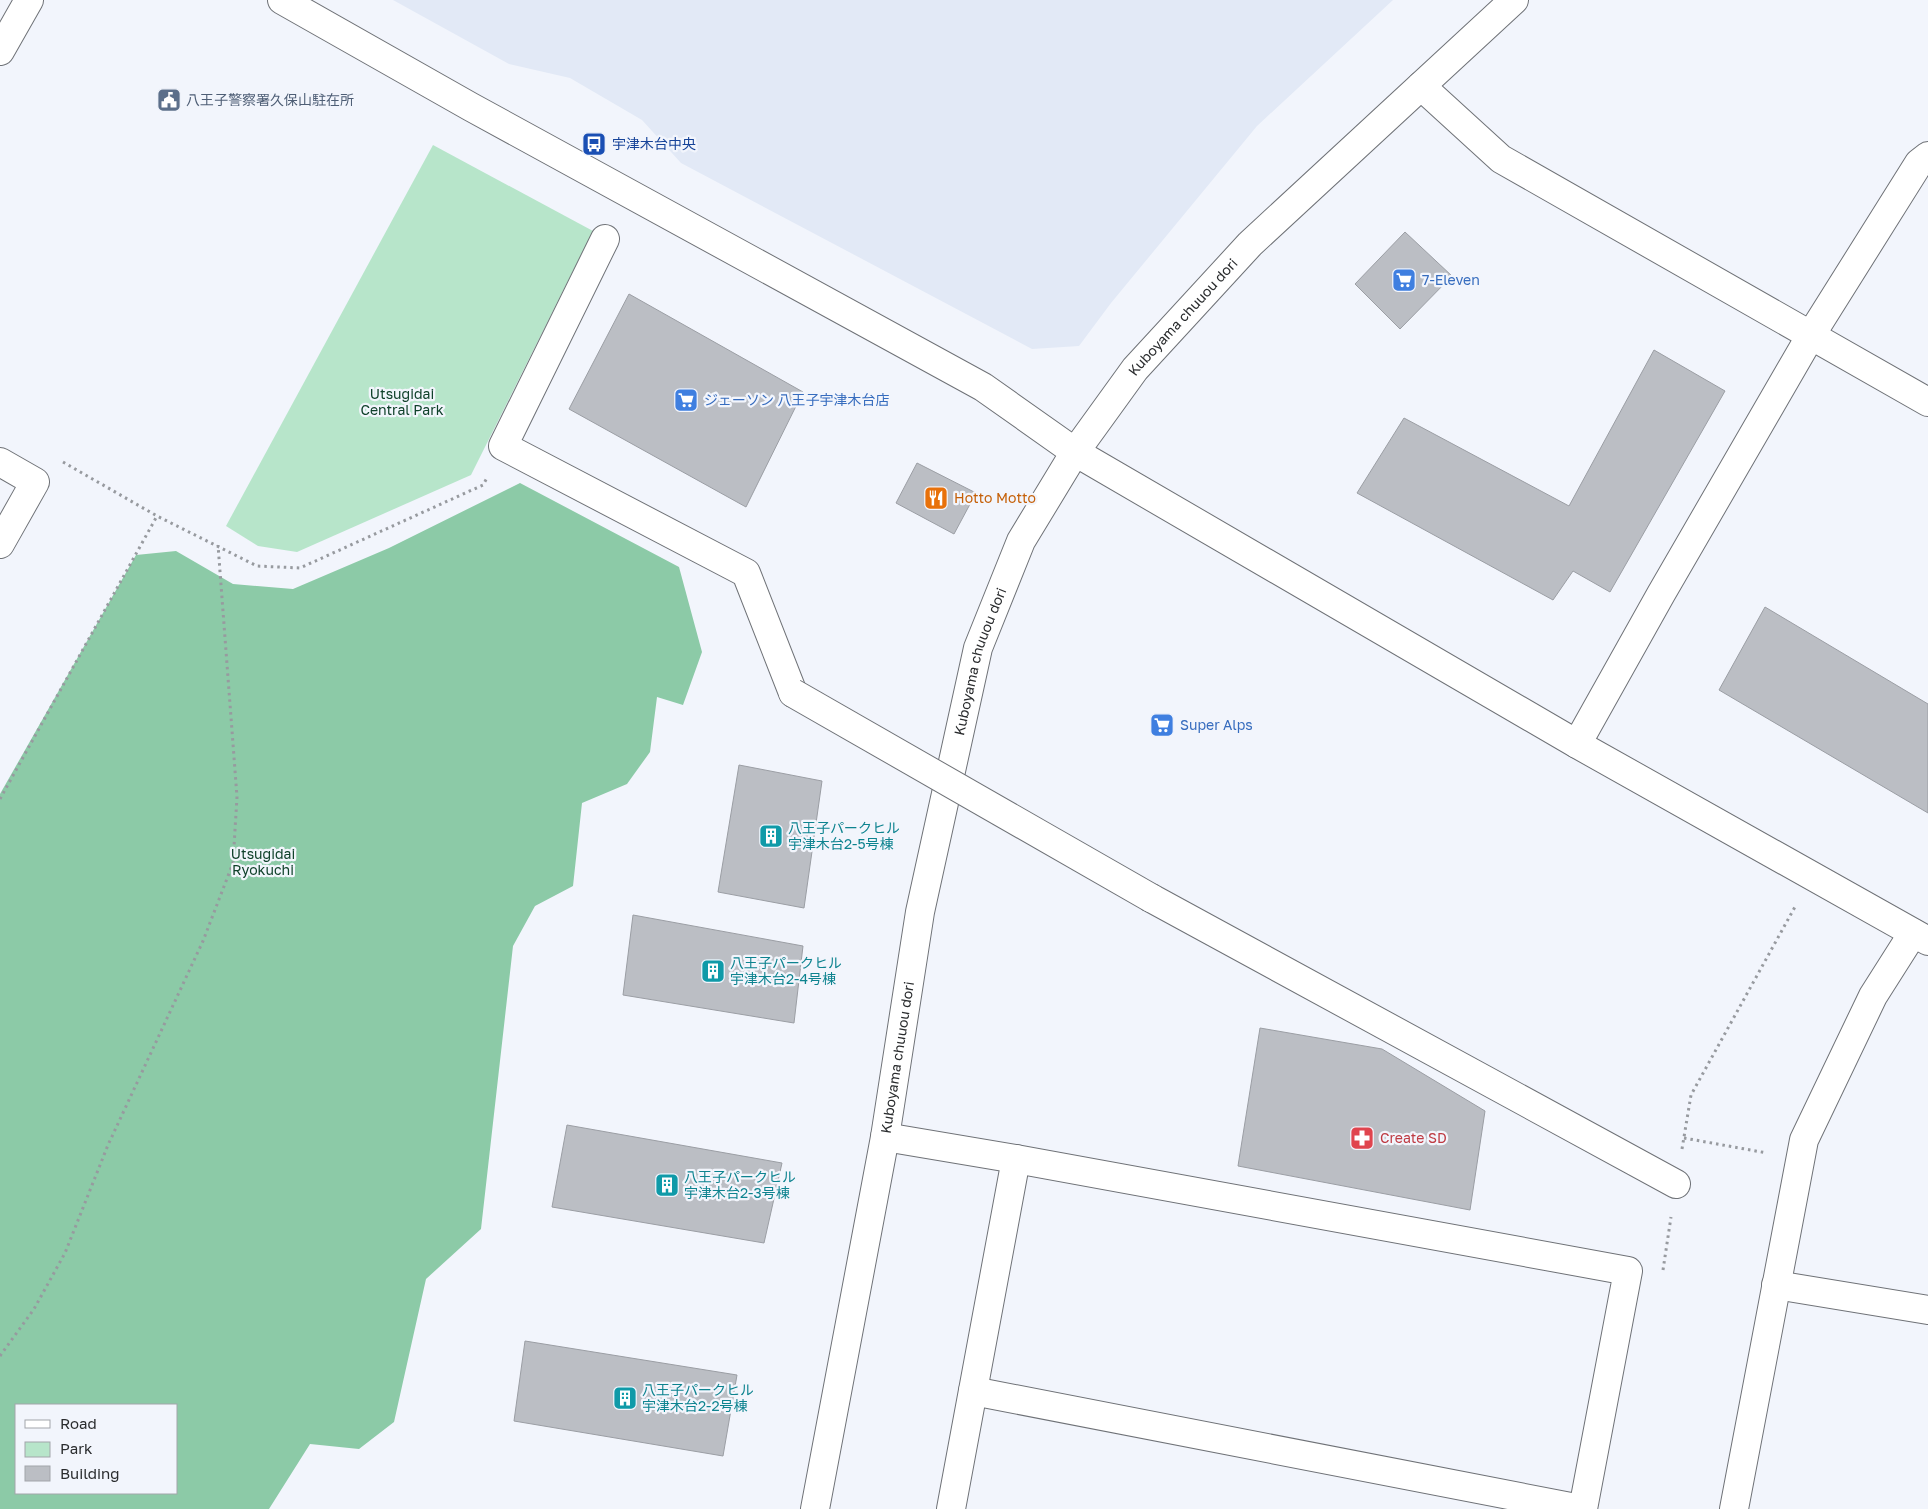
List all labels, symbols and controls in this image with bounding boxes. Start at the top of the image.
public building icon: 八王子警察署久保山駐在所 [156,87,182,113]
place label: 八王子警察署久保山駐在所 [186,91,354,108]
bus stop icon: 宇津木台中央 [581,131,607,157]
place label: 宇津木台中央 [612,135,696,152]
street label: Kuboyama chuuou dori [1124,254,1241,379]
supermarket icon: 7-Eleven [1391,267,1417,293]
place label: 7-Eleven [1422,271,1480,288]
park label: Utsugidai Central Park [360,385,444,418]
supermarket icon: ジェーソン 八王子宇津木台店 [673,387,699,413]
place label: ジェーソン 八王子宇津木台店 [704,391,890,408]
restaurant icon: Hotto Motto [923,485,949,511]
place label: Hotto Motto [954,489,1036,506]
street label: Kuboyama chuuou dori [950,585,1009,737]
supermarket icon: Super Alps [1149,712,1175,738]
place label: Super Alps [1180,716,1253,733]
place label: 八王子パークヒル 宇津木台2-5号棟 [788,819,900,852]
building icon: 八王子パークヒル 宇津木台2-5号棟 [758,823,784,849]
park label: Utsugidai Ryokuchi [231,845,295,878]
place label: 八王子パークヒル 宇津木台2-4号棟 [730,954,842,987]
building icon: 八王子パークヒル 宇津木台2-4号棟 [700,958,726,984]
street label: Kuboyama chuuou dori [877,980,917,1135]
pharmacy icon: Create SD [1349,1125,1375,1151]
place label: Create SD [1380,1129,1447,1146]
place label: 八王子パークヒル 宇津木台2-3号棟 [684,1168,796,1201]
building icon: 八王子パークヒル 宇津木台2-3号棟 [654,1172,680,1198]
place label: 八王子パークヒル 宇津木台2-2号棟 [642,1381,754,1414]
building icon: 八王子パークヒル 宇津木台2-2号棟 [612,1385,638,1411]
legend [15,1404,178,1494]
text: Road [60,1414,97,1432]
text: Park [60,1439,93,1457]
text: Building [60,1464,120,1482]

